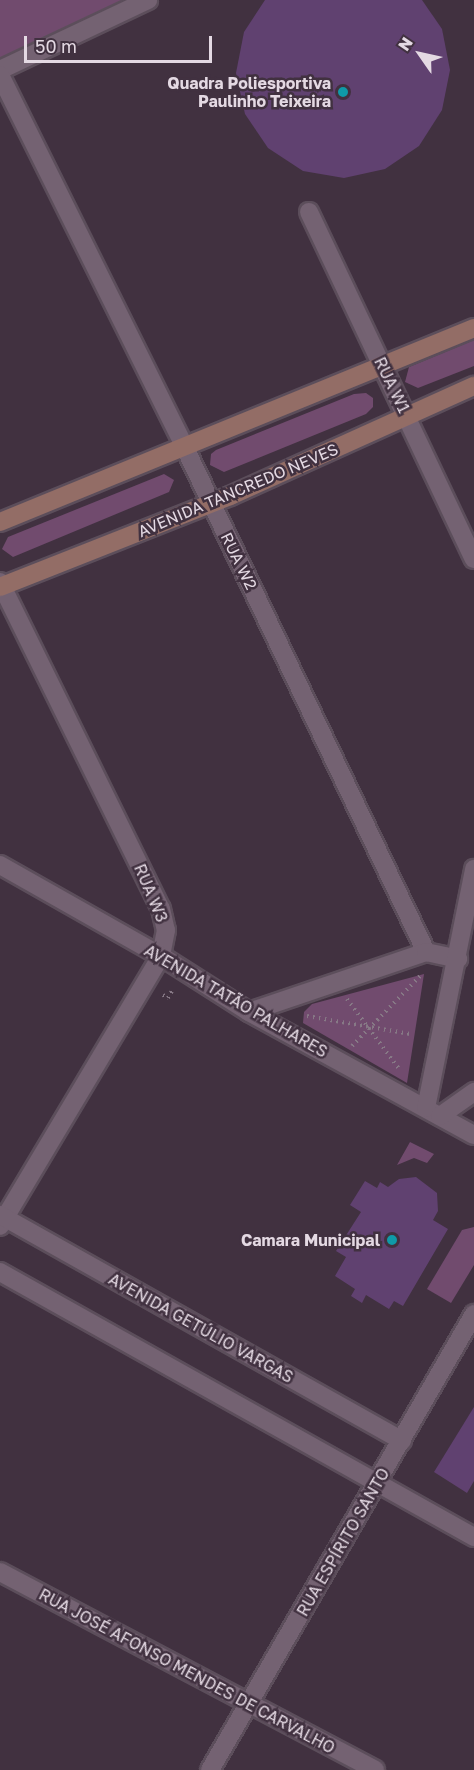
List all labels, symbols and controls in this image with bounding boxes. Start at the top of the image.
scale bar [27,24,214,62]
north arrow [390,24,450,84]
text: N [393,33,417,55]
text: 50 m [35,35,77,57]
place label: Quadra Poliesportiva Paulinho Teixeira [167,73,331,111]
marker: Quadra Poliesportiva Paulinho Teixeira [336,85,350,99]
street label: RUA W1 [370,354,414,416]
street label: AVENIDA TANCREDO NEVES [135,439,341,541]
street label: RUA W2 [217,529,261,593]
street label: RUA W3 [130,861,172,925]
street label: AVENIDA TATÃO PALHARES [141,941,331,1061]
place label: Camara Municipal [241,1230,380,1250]
marker: Camara Municipal [385,1233,399,1247]
street label: AVENIDA GETÚLIO VARGAS [105,1269,297,1387]
street label: RUA ESPÍRITO SANTO [293,1465,393,1619]
street label: RUA JOSÉ AFONSO MENDES DE CARVALHO [36,1584,338,1758]

